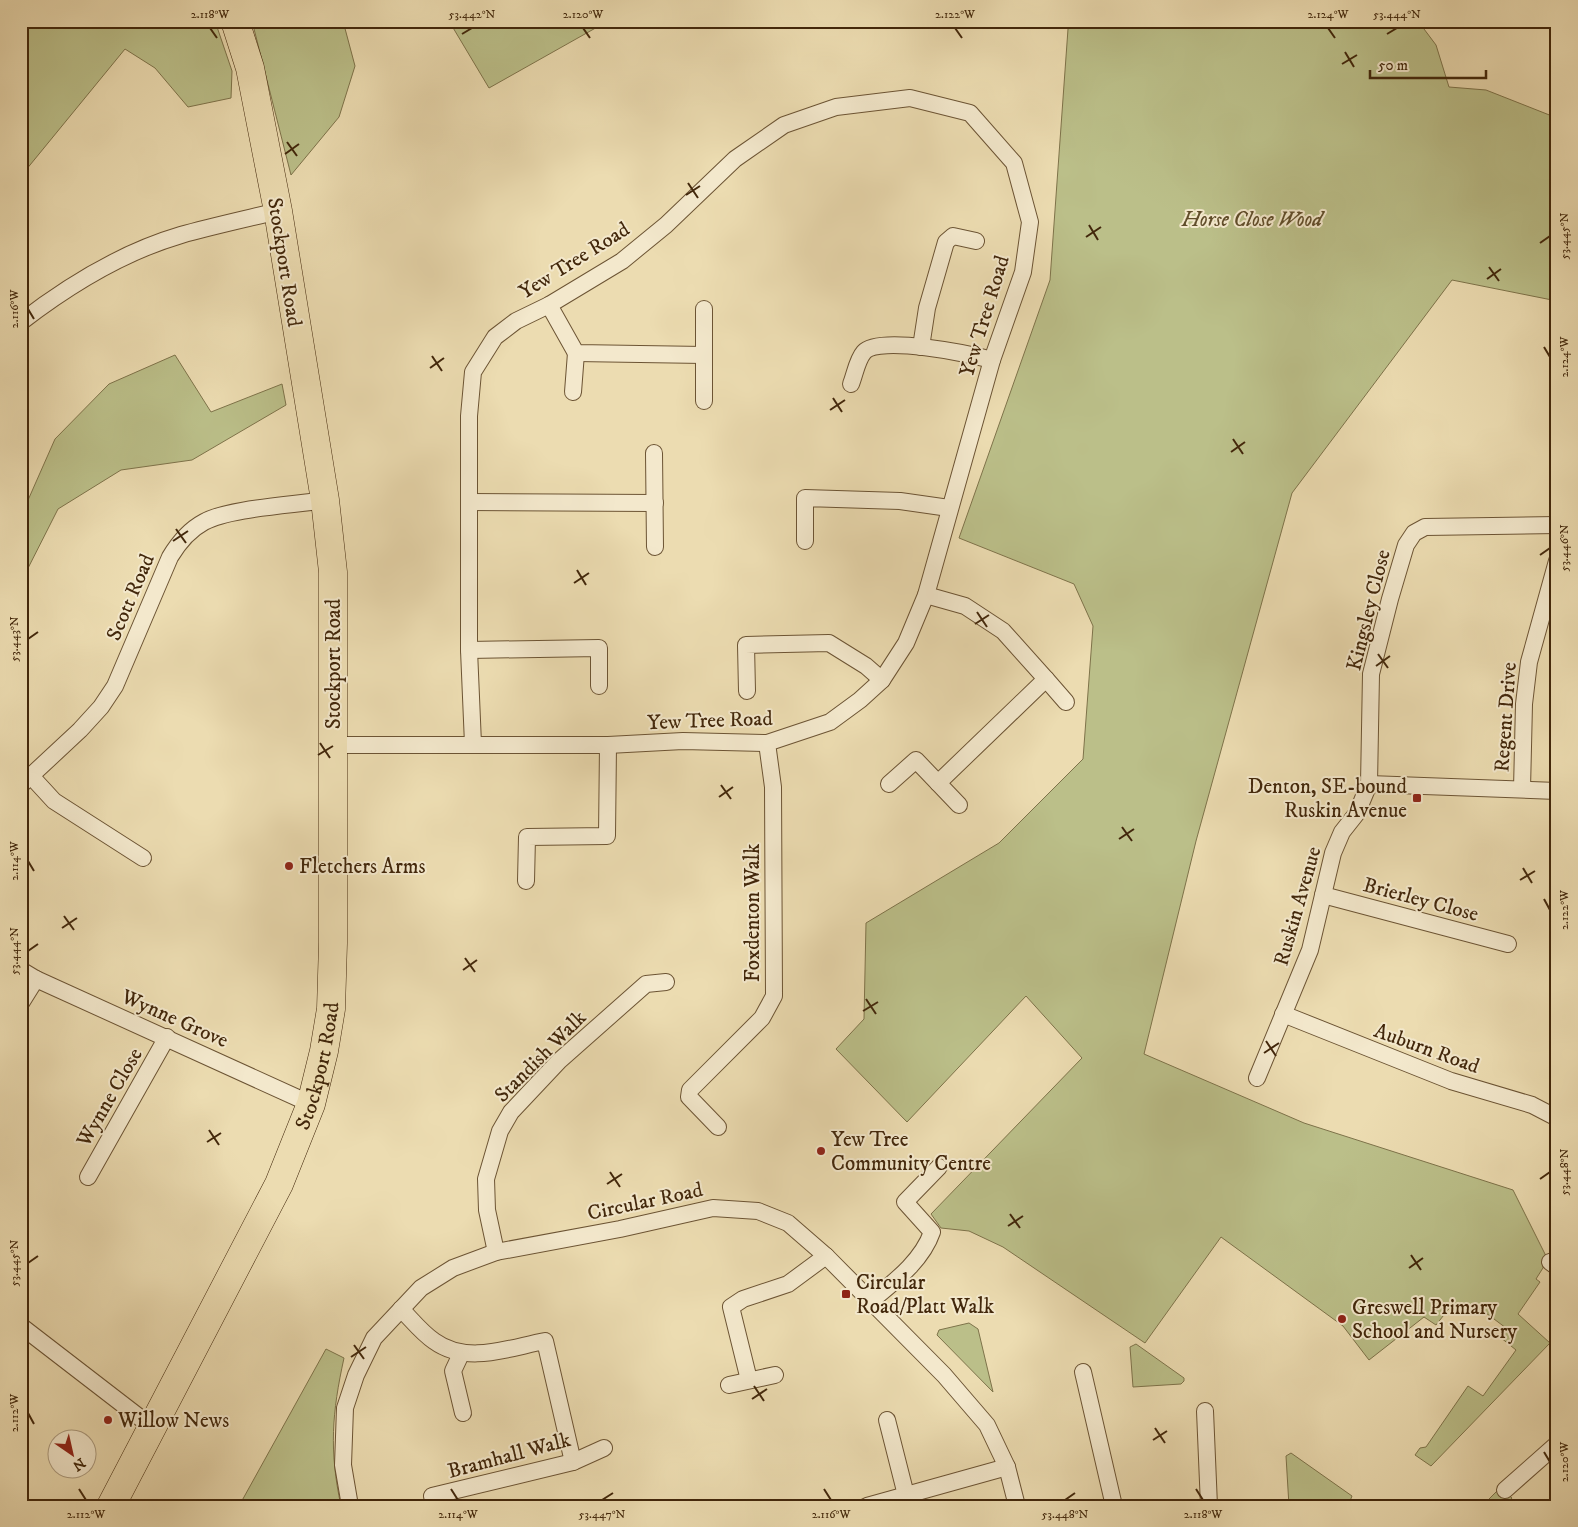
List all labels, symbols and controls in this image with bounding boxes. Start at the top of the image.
text: 2.118°W [191,7,230,22]
text: 53.442°N [449,7,496,22]
text: 2.120°W [563,7,604,22]
text: 2.122°W [935,7,976,22]
text: 2.124°W [1308,7,1349,22]
text: 53.444°N [1373,7,1421,22]
scale bar [1370,48,1487,80]
text: 50 m [1378,56,1408,75]
street label: Stockport Road [261,196,307,329]
park label: Horse Close Wood [1181,207,1325,233]
text: 53.445°N [1557,212,1572,259]
street label: Yew Tree Road [514,216,635,305]
street label: Yew Tree Road [954,252,1016,380]
text: 2.116°W [7,289,22,328]
text: 2.124°W [1557,336,1572,377]
text: 53.446°N [1557,524,1572,572]
street label: Kingsley Close [1341,547,1397,673]
street label: Scott Road [101,550,161,645]
street label: Stockport Road [321,598,347,729]
text: 53.443°N [7,616,22,662]
street label: Regent Drive [1489,661,1523,773]
street label: Yew Tree Road [647,706,774,736]
place label: Denton, SE-bound Ruskin Avenue [1248,774,1408,824]
marker: Denton, SE-bound Ruskin Avenue [1411,792,1423,804]
text: 2.114°W [7,840,22,881]
street label: Foxdenton Walk [740,843,766,982]
street label: Ruskin Avenue [1269,843,1327,969]
place label: Fletchers Arms [299,854,426,880]
marker: Fletchers Arms [283,860,295,872]
street label: Brierley Close [1360,872,1482,928]
text: 2.122°W [1557,889,1572,930]
text: 53.444°N [7,927,22,975]
street label: Wynne Grove [116,983,232,1054]
street label: Stockport Road [290,1001,345,1134]
street label: Standish Walk [489,1005,593,1108]
street label: Auburn Road [1370,1018,1483,1080]
street label: Wynne Close [71,1043,149,1152]
place label: Yew Tree Community Centre [831,1127,991,1177]
marker: Yew Tree Community Centre [815,1145,827,1157]
text: 53.448°N [1557,1148,1572,1195]
street label: Circular Road [585,1177,706,1227]
text: 53.445°N [7,1239,22,1286]
place label: Circular Road/Platt Walk [856,1270,995,1320]
marker: Circular Road/Platt Walk [840,1288,852,1300]
place label: Greswell Primary School and Nursery [1352,1295,1518,1345]
marker: Greswell Primary School and Nursery [1336,1313,1348,1325]
text: 2.112°W [7,1393,22,1432]
place label: Willow News [117,1408,229,1434]
marker: Willow News [102,1414,114,1426]
street label: Bramhall Walk [445,1427,574,1485]
north arrow [48,1430,98,1480]
text: 2.120°W [1557,1441,1572,1482]
text: N [68,1453,89,1475]
text: 2.112°W [67,1507,106,1522]
text: 2.114°W [438,1507,479,1522]
text: 53.447°N [579,1507,626,1522]
text: 2.116°W [812,1507,851,1522]
text: 53.448°N [1042,1507,1089,1522]
text: 2.118°W [1184,1507,1223,1522]

